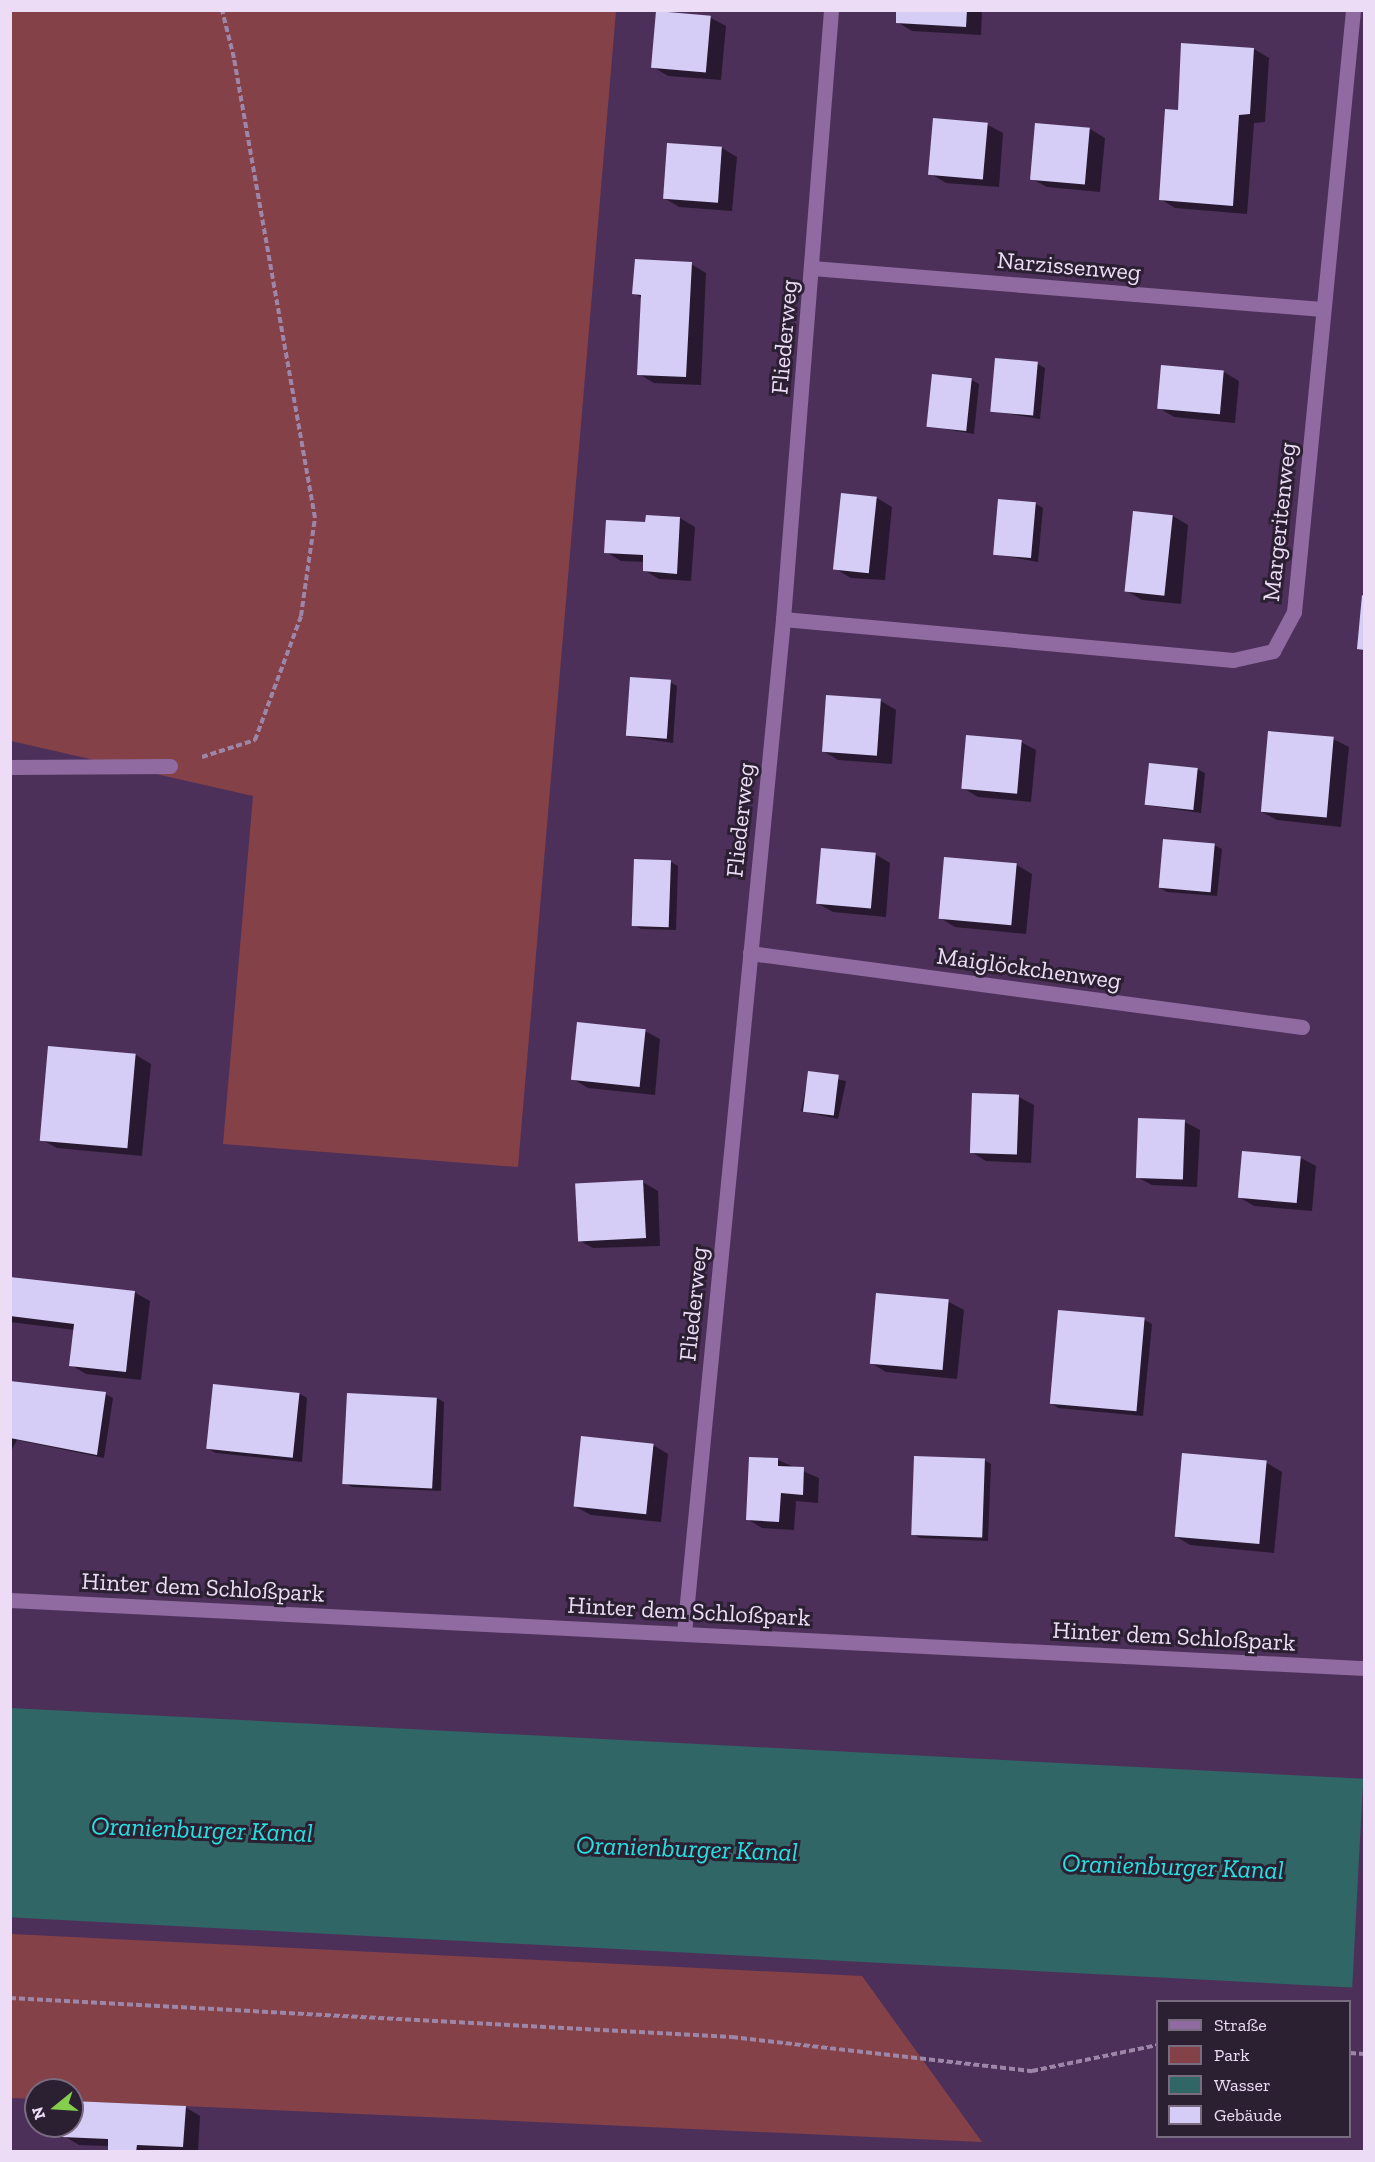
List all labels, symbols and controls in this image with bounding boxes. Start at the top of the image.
street label: Narzissenweg [996,245,1142,287]
street label: Fliederweg [765,279,803,395]
street label: Margeritenweg [1256,441,1302,603]
street label: Fliederweg [720,761,760,879]
street label: Maiglöckchenweg [935,941,1123,995]
street label: Fliederweg [673,1245,713,1363]
street label: Hinter dem Schloßpark [81,1566,325,1608]
street label: Hinter dem Schloßpark [567,1590,811,1632]
street label: Hinter dem Schloßpark [1052,1615,1296,1657]
water label: Oranienburger Kanal [90,1811,314,1849]
water label: Oranienburger Kanal [575,1830,799,1868]
water label: Oranienburger Kanal [1061,1848,1285,1886]
legend [1156,2000,1351,2138]
text: Straße [1214,2014,1267,2036]
text: Park [1214,2044,1250,2066]
text: Wasser [1214,2074,1271,2096]
north arrow [24,2078,84,2138]
text: N [27,2104,49,2122]
text: Gebäude [1214,2104,1282,2126]

